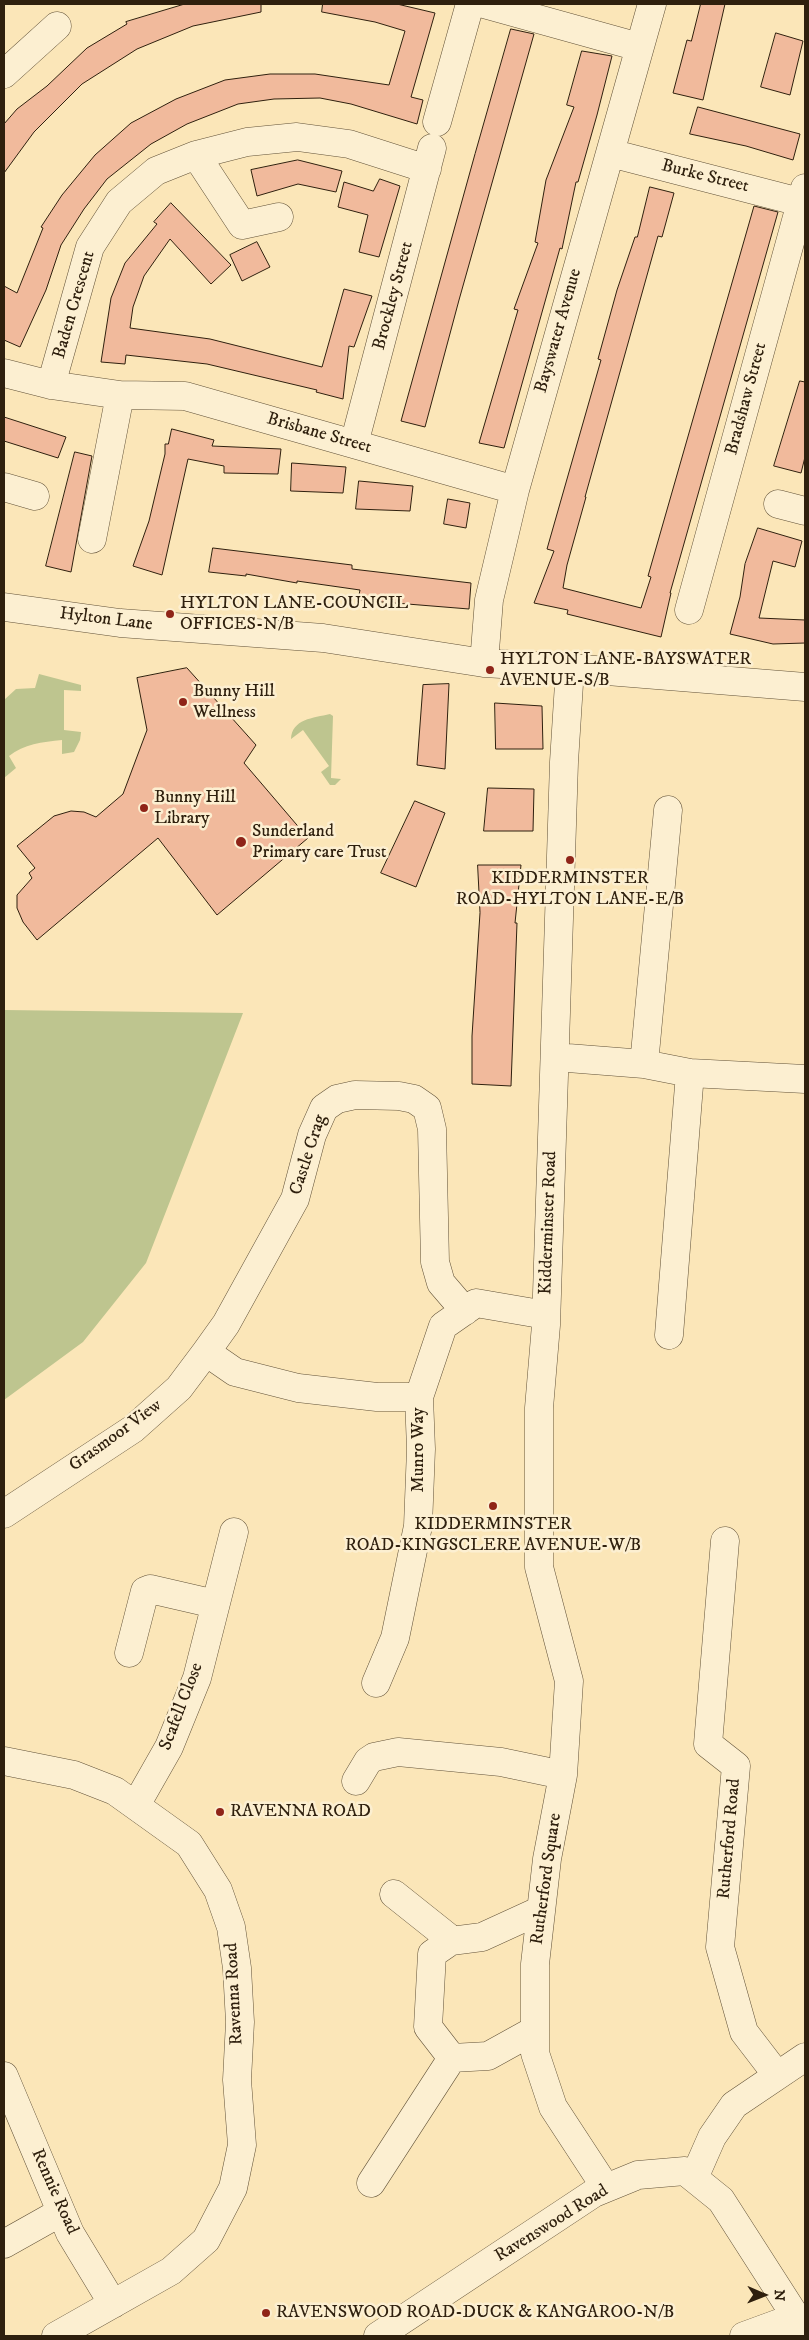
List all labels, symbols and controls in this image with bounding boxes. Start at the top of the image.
street label: Burke Street [659,156,751,198]
street label: Brockley Street [369,240,419,352]
street label: Baden Crescent [49,249,101,361]
street label: Bayswater Avenue [531,266,587,396]
street label: Bradshaw Street [722,340,772,458]
street label: Brisbane Street [264,409,374,459]
place label: HYLTON LANE-COUNCIL OFFICES-N/B [180,593,408,636]
street label: Hylton Lane [58,604,154,636]
marker: HYLTON LANE-COUNCIL OFFICES-N/B [164,608,176,620]
place label: HYLTON LANE-BAYSWATER AVENUE-S/B [500,649,751,692]
marker: HYLTON LANE-BAYSWATER AVENUE-S/B [484,664,496,676]
place label: Bunny Hill Wellness [193,681,275,724]
marker: Bunny Hill Wellness [177,696,189,708]
place label: Bunny Hill Library [154,787,236,830]
marker: Bunny Hill Library [138,802,150,814]
place label: Sunderland Primary care Trust [252,821,386,864]
marker: Sunderland Primary care Trust [234,835,248,849]
marker: KIDDERMINSTER ROAD-HYLTON LANE-E/B [564,854,576,866]
place label: KIDDERMINSTER ROAD-HYLTON LANE-E/B [456,868,684,911]
street label: Castle Crag [286,1112,332,1198]
street label: Kidderminster Road [536,1151,562,1295]
street label: Grasmoor View [65,1395,167,1477]
street label: Munro Way [408,1407,430,1493]
marker: KIDDERMINSTER ROAD-KINGSCLERE AVENUE-W/B [487,1500,499,1512]
place label: KIDDERMINSTER ROAD-KINGSCLERE AVENUE-W/B [345,1514,641,1556]
street label: Scafell Close [155,1660,209,1754]
street label: Rutherford Road [714,1778,746,1900]
place label: RAVENNA ROAD [230,1801,371,1823]
marker: RAVENNA ROAD [214,1806,226,1818]
street label: Rutherford Square [527,1812,567,1946]
street label: Ravenna Road [222,1942,248,2046]
street label: Rennie Road [26,2146,82,2238]
street label: Ravenswood Road [491,2181,613,2267]
north arrow [739,2270,789,2320]
text: N [770,2289,788,2301]
place label: RAVENSWOOD ROAD-DUCK & KANGAROO-N/B [276,2302,674,2324]
marker: RAVENSWOOD ROAD-DUCK & KANGAROO-N/B [260,2307,272,2319]

